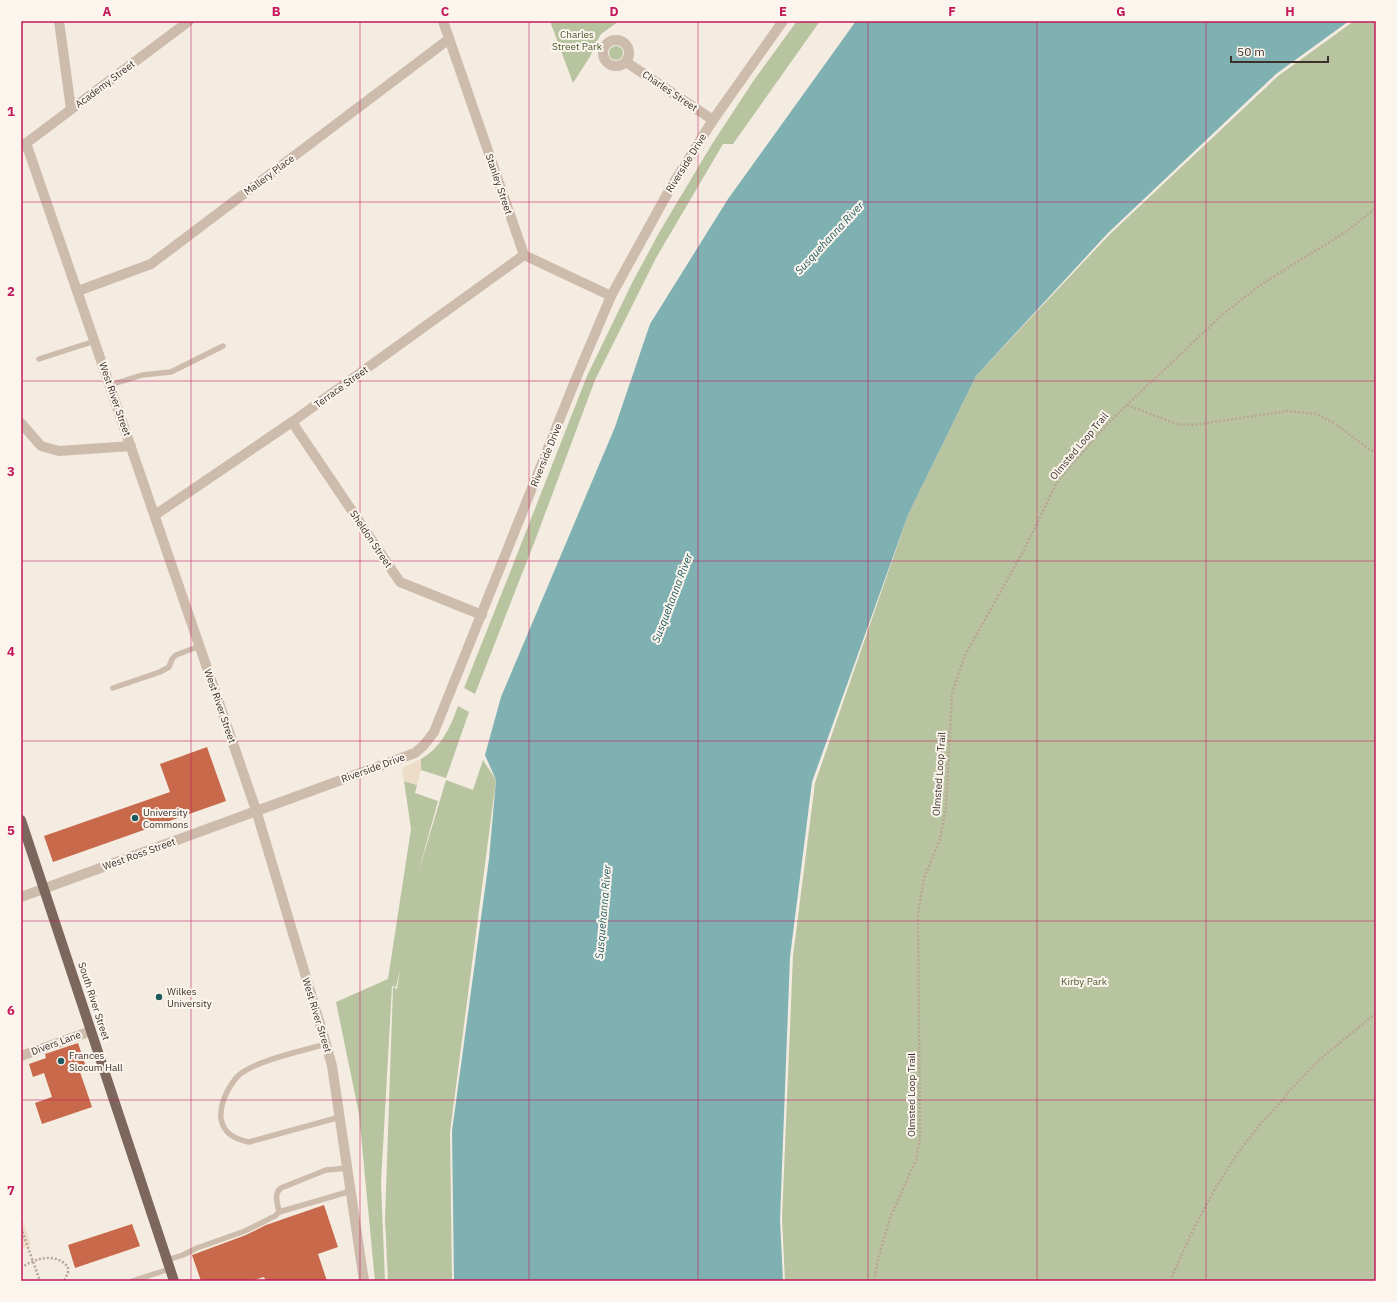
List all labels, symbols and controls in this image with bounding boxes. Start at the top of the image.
text: A [103,3,112,20]
text: B [272,3,281,20]
text: C [441,3,450,20]
text: D [609,3,619,20]
text: E [779,3,787,20]
text: F [948,3,956,20]
text: G [1116,3,1126,20]
text: H [1285,3,1295,20]
park label: Charles Street Park [552,28,603,53]
scale bar [1231,38,1328,64]
text: 50 m [1237,44,1265,59]
street label: Academy Street [73,57,138,111]
street label: Charles Street [640,68,700,114]
text: 1 [7,103,15,120]
street label: Riverside Drive [663,131,710,195]
street label: Mallery Place [241,151,297,198]
street label: Stanley Street [483,152,516,216]
water label: Susquehanna River [792,198,867,277]
text: 2 [7,283,15,300]
street label: West River Street [96,360,134,438]
street label: Terrace Street [312,363,371,411]
street label: Olmsted Loop Trail [1047,409,1111,482]
street label: Riverside Drive [527,421,565,489]
text: 3 [7,463,15,480]
street label: Sheldon Street [347,508,395,571]
water label: Susquehanna River [649,550,696,645]
text: 4 [7,643,15,660]
street label: West River Street [201,667,239,745]
street label: Olmsted Loop Trail [930,731,948,816]
street label: Riverside Drive [339,750,407,786]
place label: University Commons [143,806,189,831]
marker: University Commons [130,813,140,823]
text: 5 [7,822,15,839]
street label: West Ross Street [101,835,177,873]
water label: Susquehanna River [592,863,614,960]
street label: South River Street [75,960,113,1042]
park label: Kirby Park [1061,975,1108,988]
street label: West River Street [299,976,335,1054]
place label: Wilkes University [167,985,212,1010]
marker: Wilkes University [154,992,164,1002]
text: 6 [7,1002,15,1019]
street label: Divers Lane [29,1028,83,1058]
place label: Frances Slocum Hall [69,1049,123,1074]
street label: Olmsted Loop Trail [905,1053,918,1137]
marker: Frances Slocum Hall [56,1056,66,1066]
text: 7 [7,1182,15,1199]

